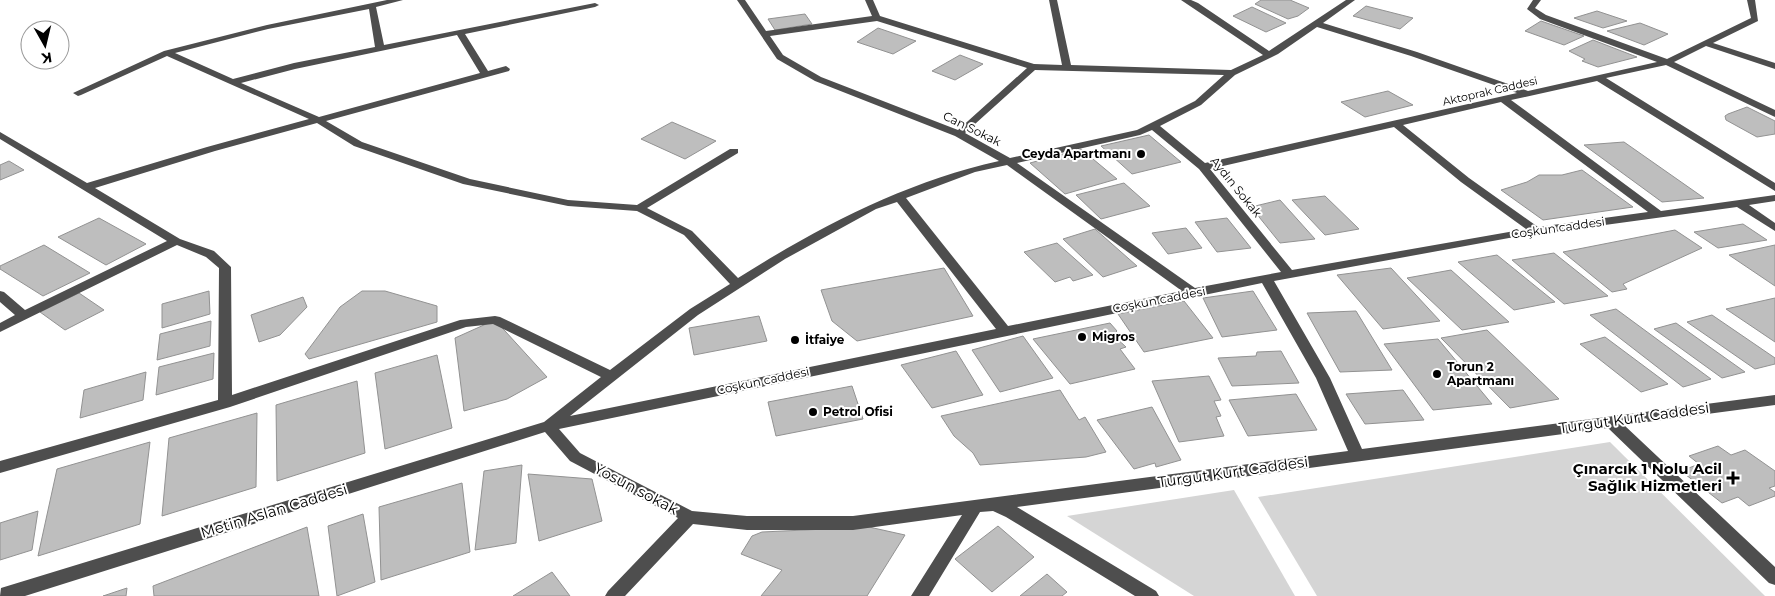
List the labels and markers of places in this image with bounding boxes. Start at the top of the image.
place label: Ceyda Apartmanı [1022,146,1131,161]
marker: Ceyda Apartmanı [1135,148,1147,160]
place label: Migros [1092,329,1135,344]
marker: Migros [1076,331,1088,343]
place label: İtfaiye [805,332,845,347]
marker: İtfaiye [789,334,801,346]
place label: Torun 2 Apartmanı [1446,359,1514,388]
marker: Torun 2 Apartmanı [1431,368,1443,380]
place label: Petrol Ofisi [823,404,893,419]
marker: Petrol Ofisi [807,406,819,418]
place label: Çınarcık 1 Nolu Acil Sağlık Hizmetleri [1573,459,1722,495]
marker: Çınarcık 1 Nolu Acil Sağlık Hizmetleri [1726,471,1740,485]

